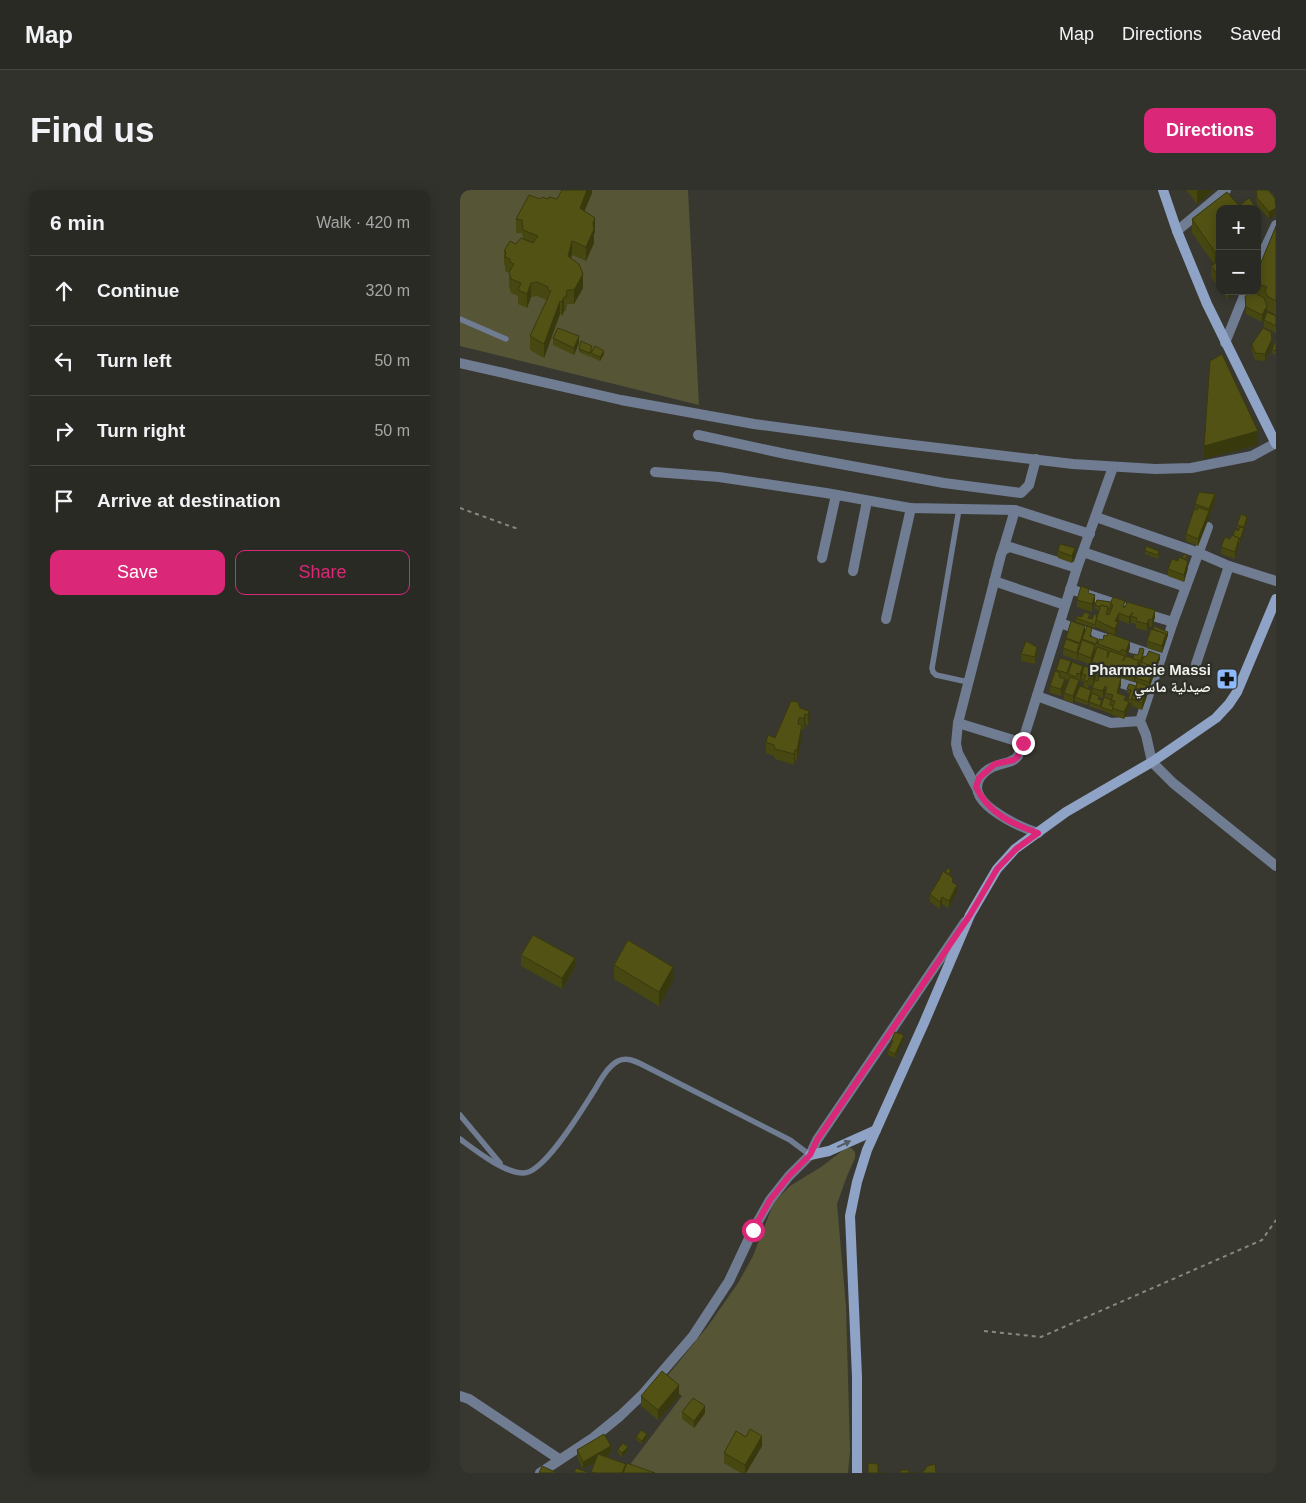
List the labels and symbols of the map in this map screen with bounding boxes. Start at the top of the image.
place label: Pharmacie Massi صيدلية ماسي [1089,661,1211,699]
pharmacy icon: Pharmacie Massi صيدلية ماسي [1215,667,1239,691]
route end [1012,732,1035,755]
one-way arrow [837,1140,851,1148]
route start [742,1219,765,1242]

